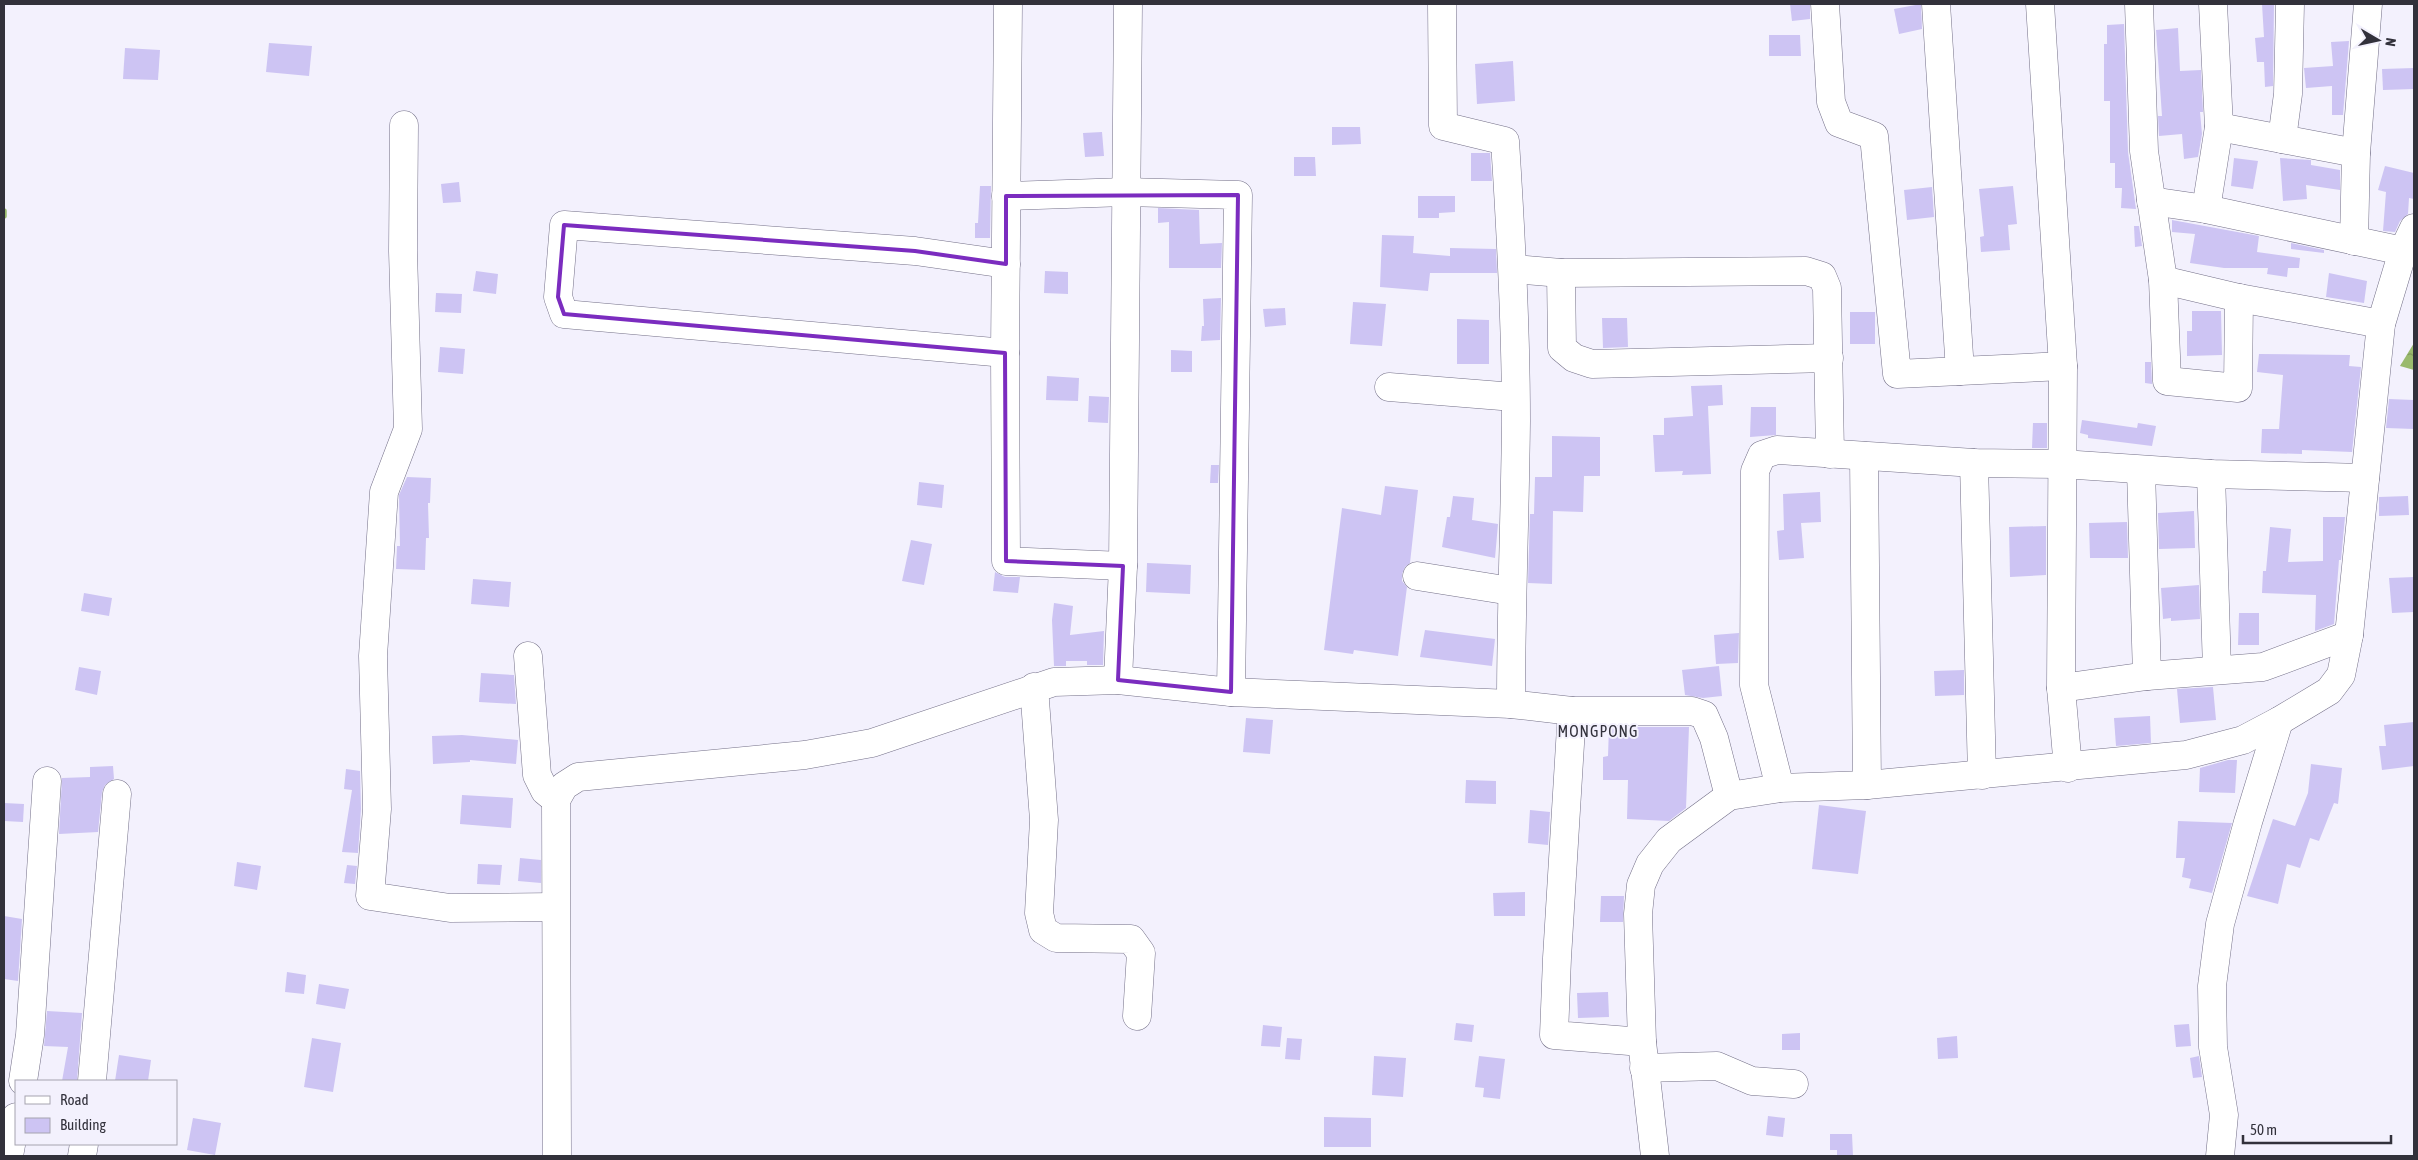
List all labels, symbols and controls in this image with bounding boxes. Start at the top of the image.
north arrow [2353,15,2403,65]
text: N [2382,37,2399,47]
district label: MONGPONG [1557,722,1639,740]
legend [15,1080,178,1145]
text: Road [60,1091,89,1108]
scale bar [2243,1112,2390,1144]
text: Building [60,1116,106,1133]
text: 50 m [2250,1121,2277,1138]

